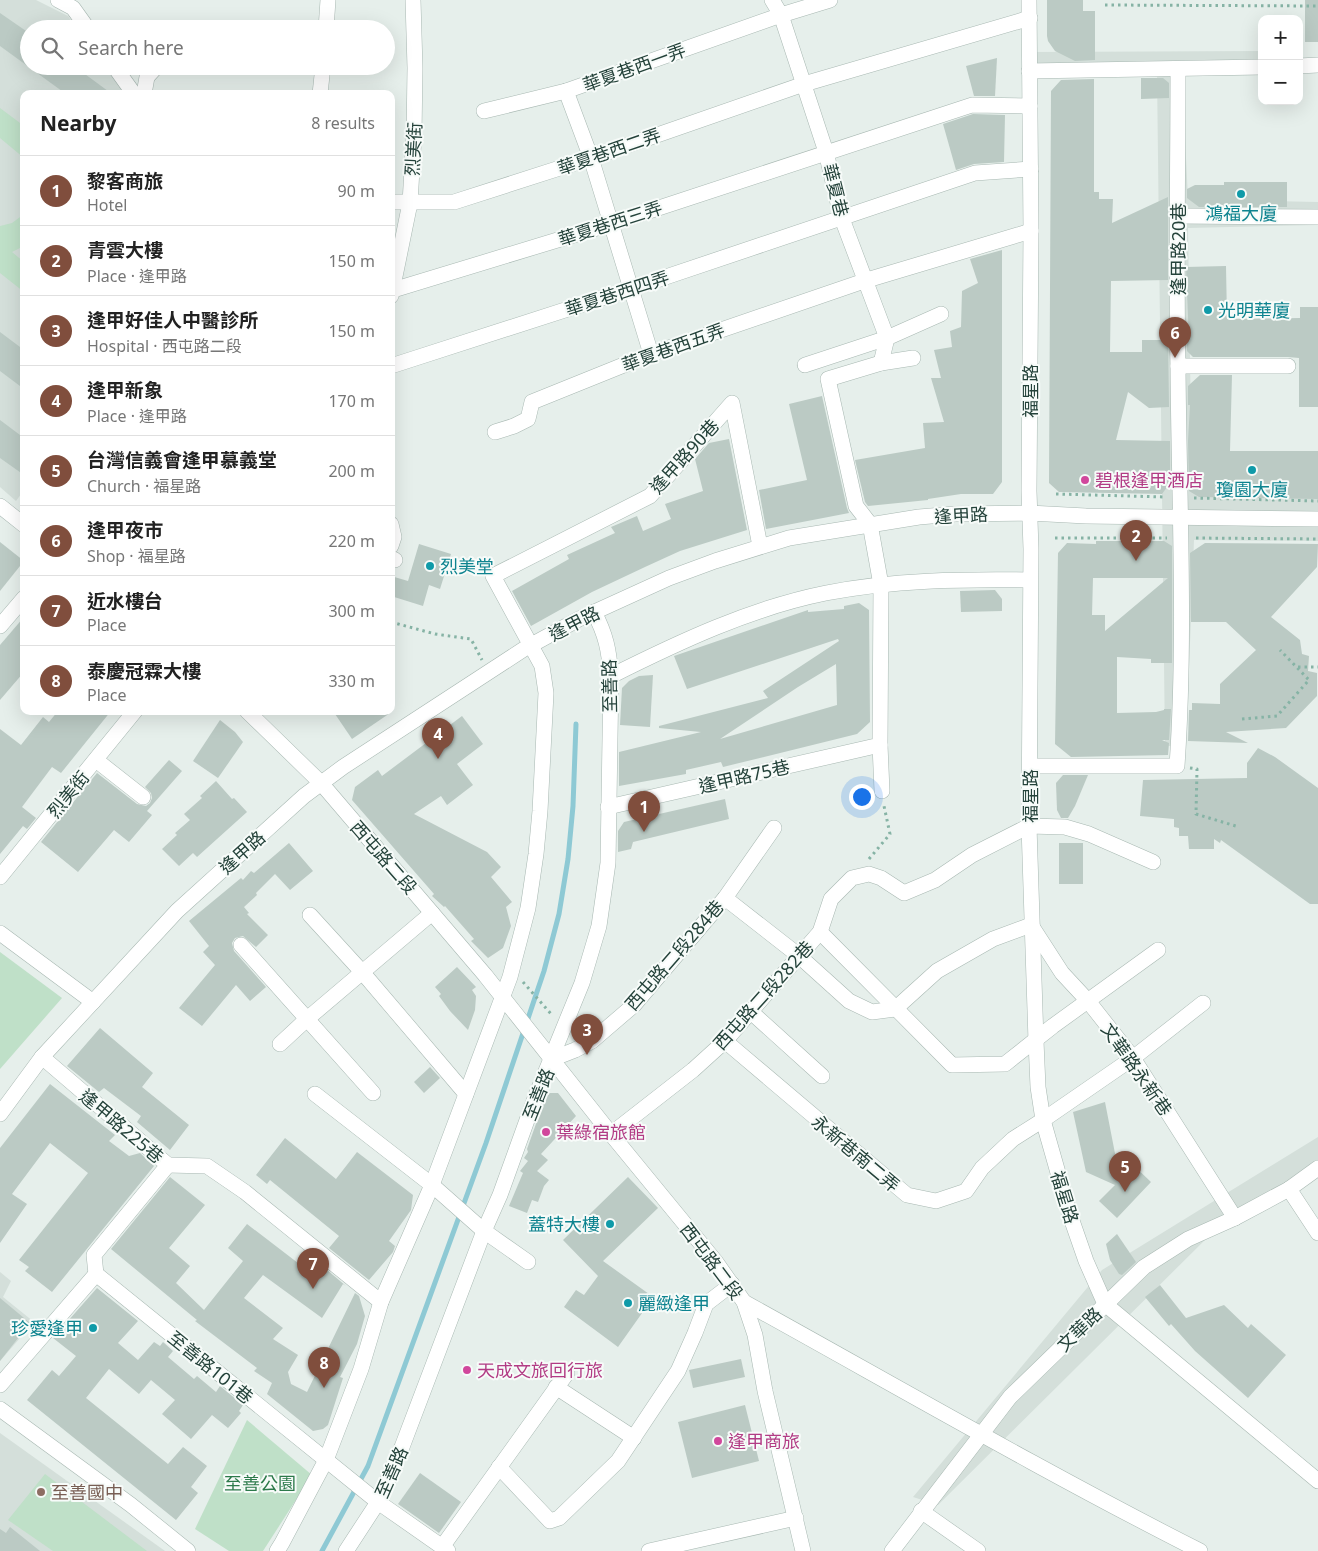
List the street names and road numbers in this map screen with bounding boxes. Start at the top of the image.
street label: 華夏巷西一弄 [579,37,689,97]
street label: 烈美街 [400,121,426,177]
street label: 華夏巷西二弄 [554,122,664,180]
street label: 華夏巷 [818,161,854,219]
street label: 華夏巷西三弄 [555,195,665,251]
street label: 逢甲路20巷 [1166,203,1190,295]
street label: 華夏巷西四弄 [562,265,672,321]
street label: 華夏巷西五弄 [618,317,728,377]
street label: 福星路 [1018,364,1042,418]
street label: 逢甲路90巷 [644,414,724,498]
street label: 逢甲路 [933,502,989,528]
street label: 逢甲路 [544,600,604,646]
street label: 至善路 [597,659,621,713]
street label: 逢甲路75巷 [696,754,792,798]
street label: 烈美街 [42,765,94,823]
street label: 福星路 [1018,769,1042,823]
street label: 西屯路二段 [345,815,423,899]
street label: 逢甲路 [214,825,270,879]
street label: 西屯路二段284巷 [619,895,729,1015]
street label: 西屯路二段282巷 [708,935,818,1055]
street label: 文華路永新巷 [1096,1018,1178,1120]
street label: 至善路 [517,1064,559,1124]
street label: 逢甲路225巷 [75,1084,169,1168]
street label: 永新巷南二弄 [807,1109,905,1197]
street label: 福星路 [1046,1168,1084,1226]
street label: 西屯路二段 [675,1218,749,1304]
street label: 文華路 [1051,1302,1107,1356]
street label: 至善路101巷 [163,1325,259,1409]
street label: 至善路 [369,1442,413,1502]

